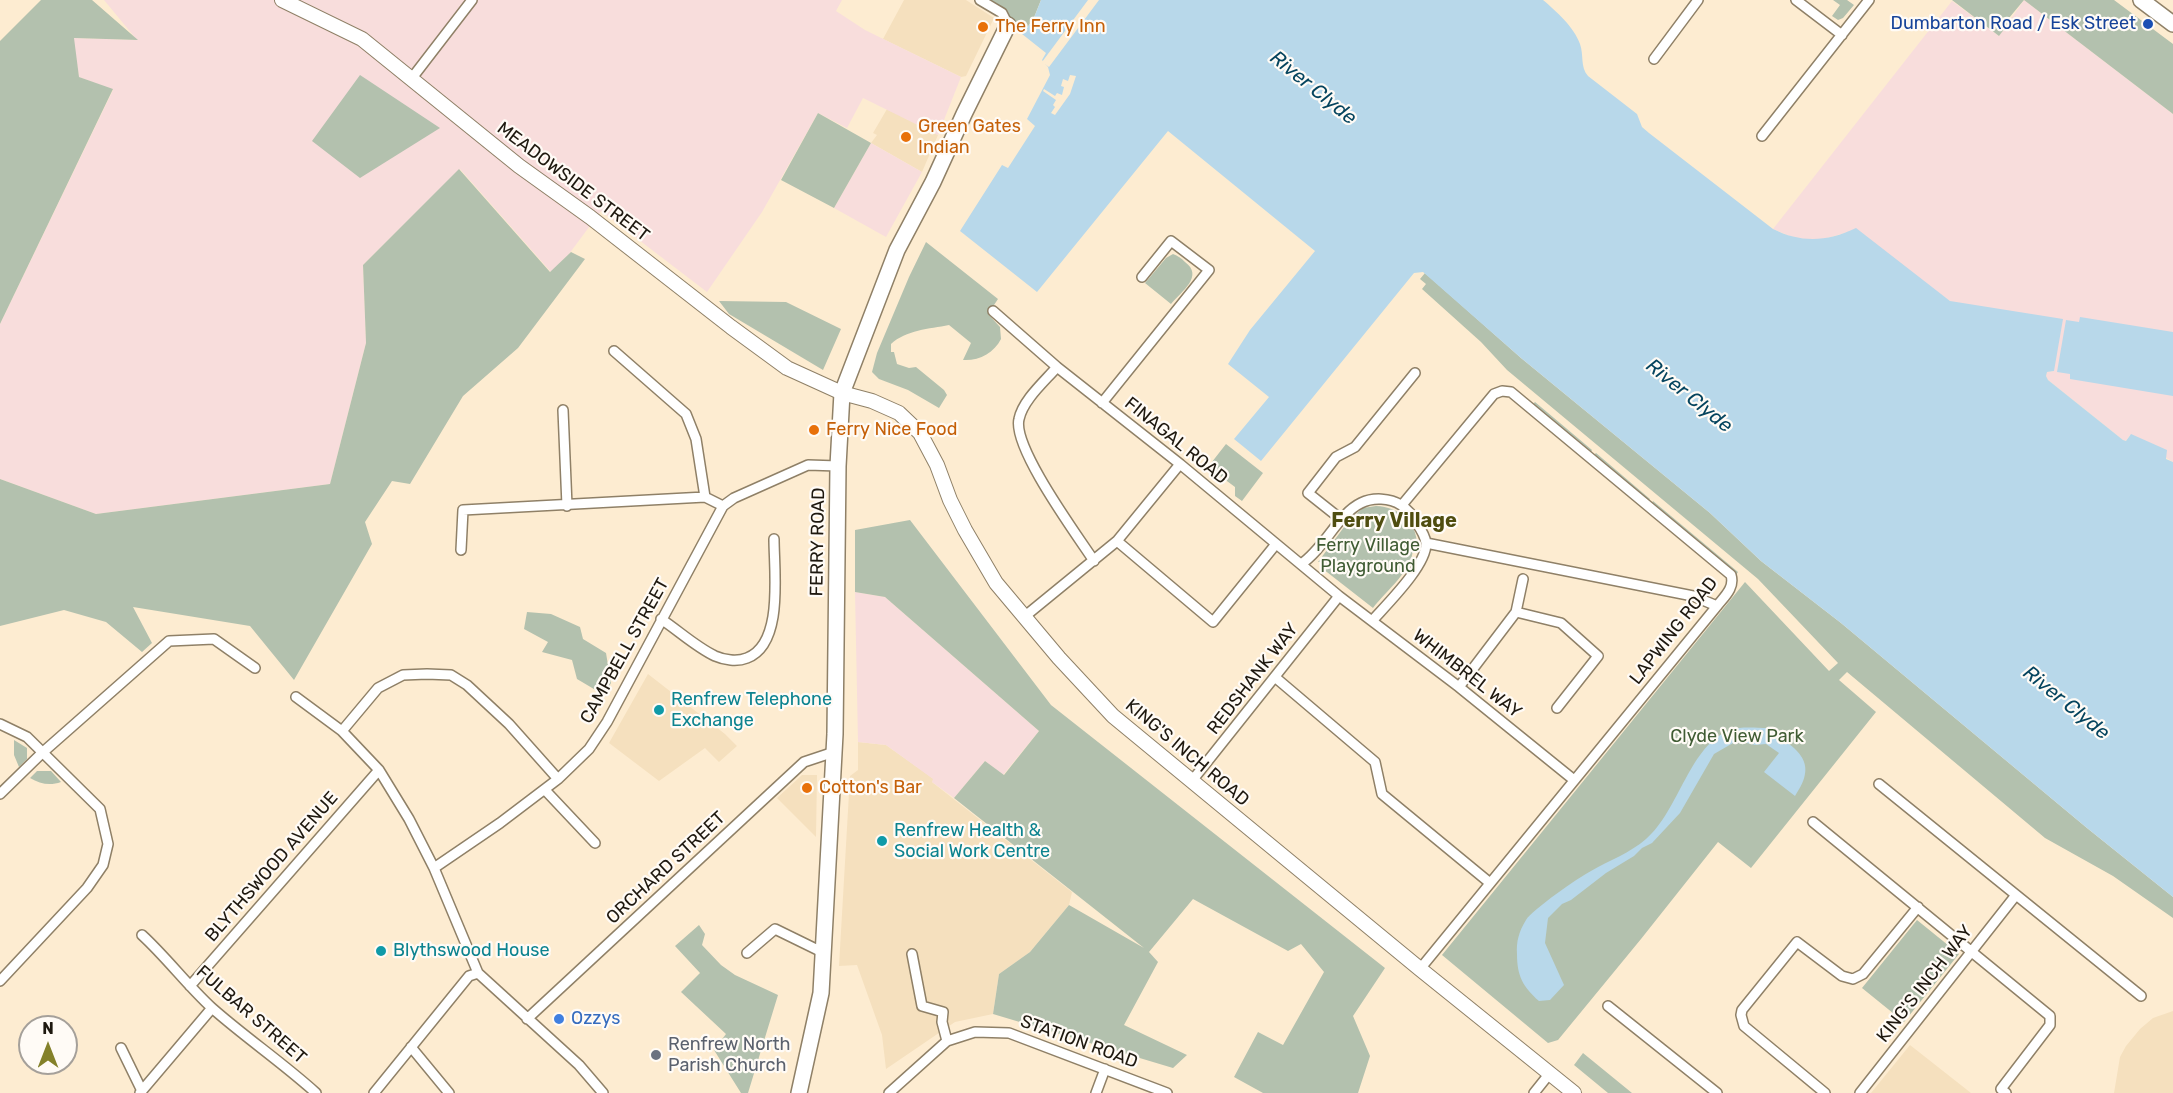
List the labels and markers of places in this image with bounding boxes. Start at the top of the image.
place label: Dumbarton Road / Esk Street [1891,13,2136,35]
place label: The Ferry Inn [995,16,1106,38]
marker: Dumbarton Road / Esk Street [2141,17,2155,31]
marker: The Ferry Inn [976,20,990,34]
place label: Green Gates Indian [918,116,1021,158]
marker: Green Gates Indian [899,130,913,144]
place label: Ferry Nice Food [826,419,957,441]
marker: Ferry Nice Food [807,423,821,437]
place label: Renfrew Telephone Exchange [671,689,832,732]
marker: Renfrew Telephone Exchange [652,703,666,717]
place label: Cotton's Bar [819,777,922,799]
marker: Cotton's Bar [800,781,814,795]
place label: Renfrew Health & Social Work Centre [894,820,1050,862]
marker: Renfrew Health & Social Work Centre [875,834,889,848]
place label: Blythswood House [393,940,550,962]
marker: Blythswood House [374,944,388,958]
place label: Ozzys [571,1008,620,1030]
marker: Ozzys [552,1012,566,1026]
place label: Renfrew North Parish Church [668,1034,790,1076]
marker: Renfrew North Parish Church [649,1048,663,1062]

